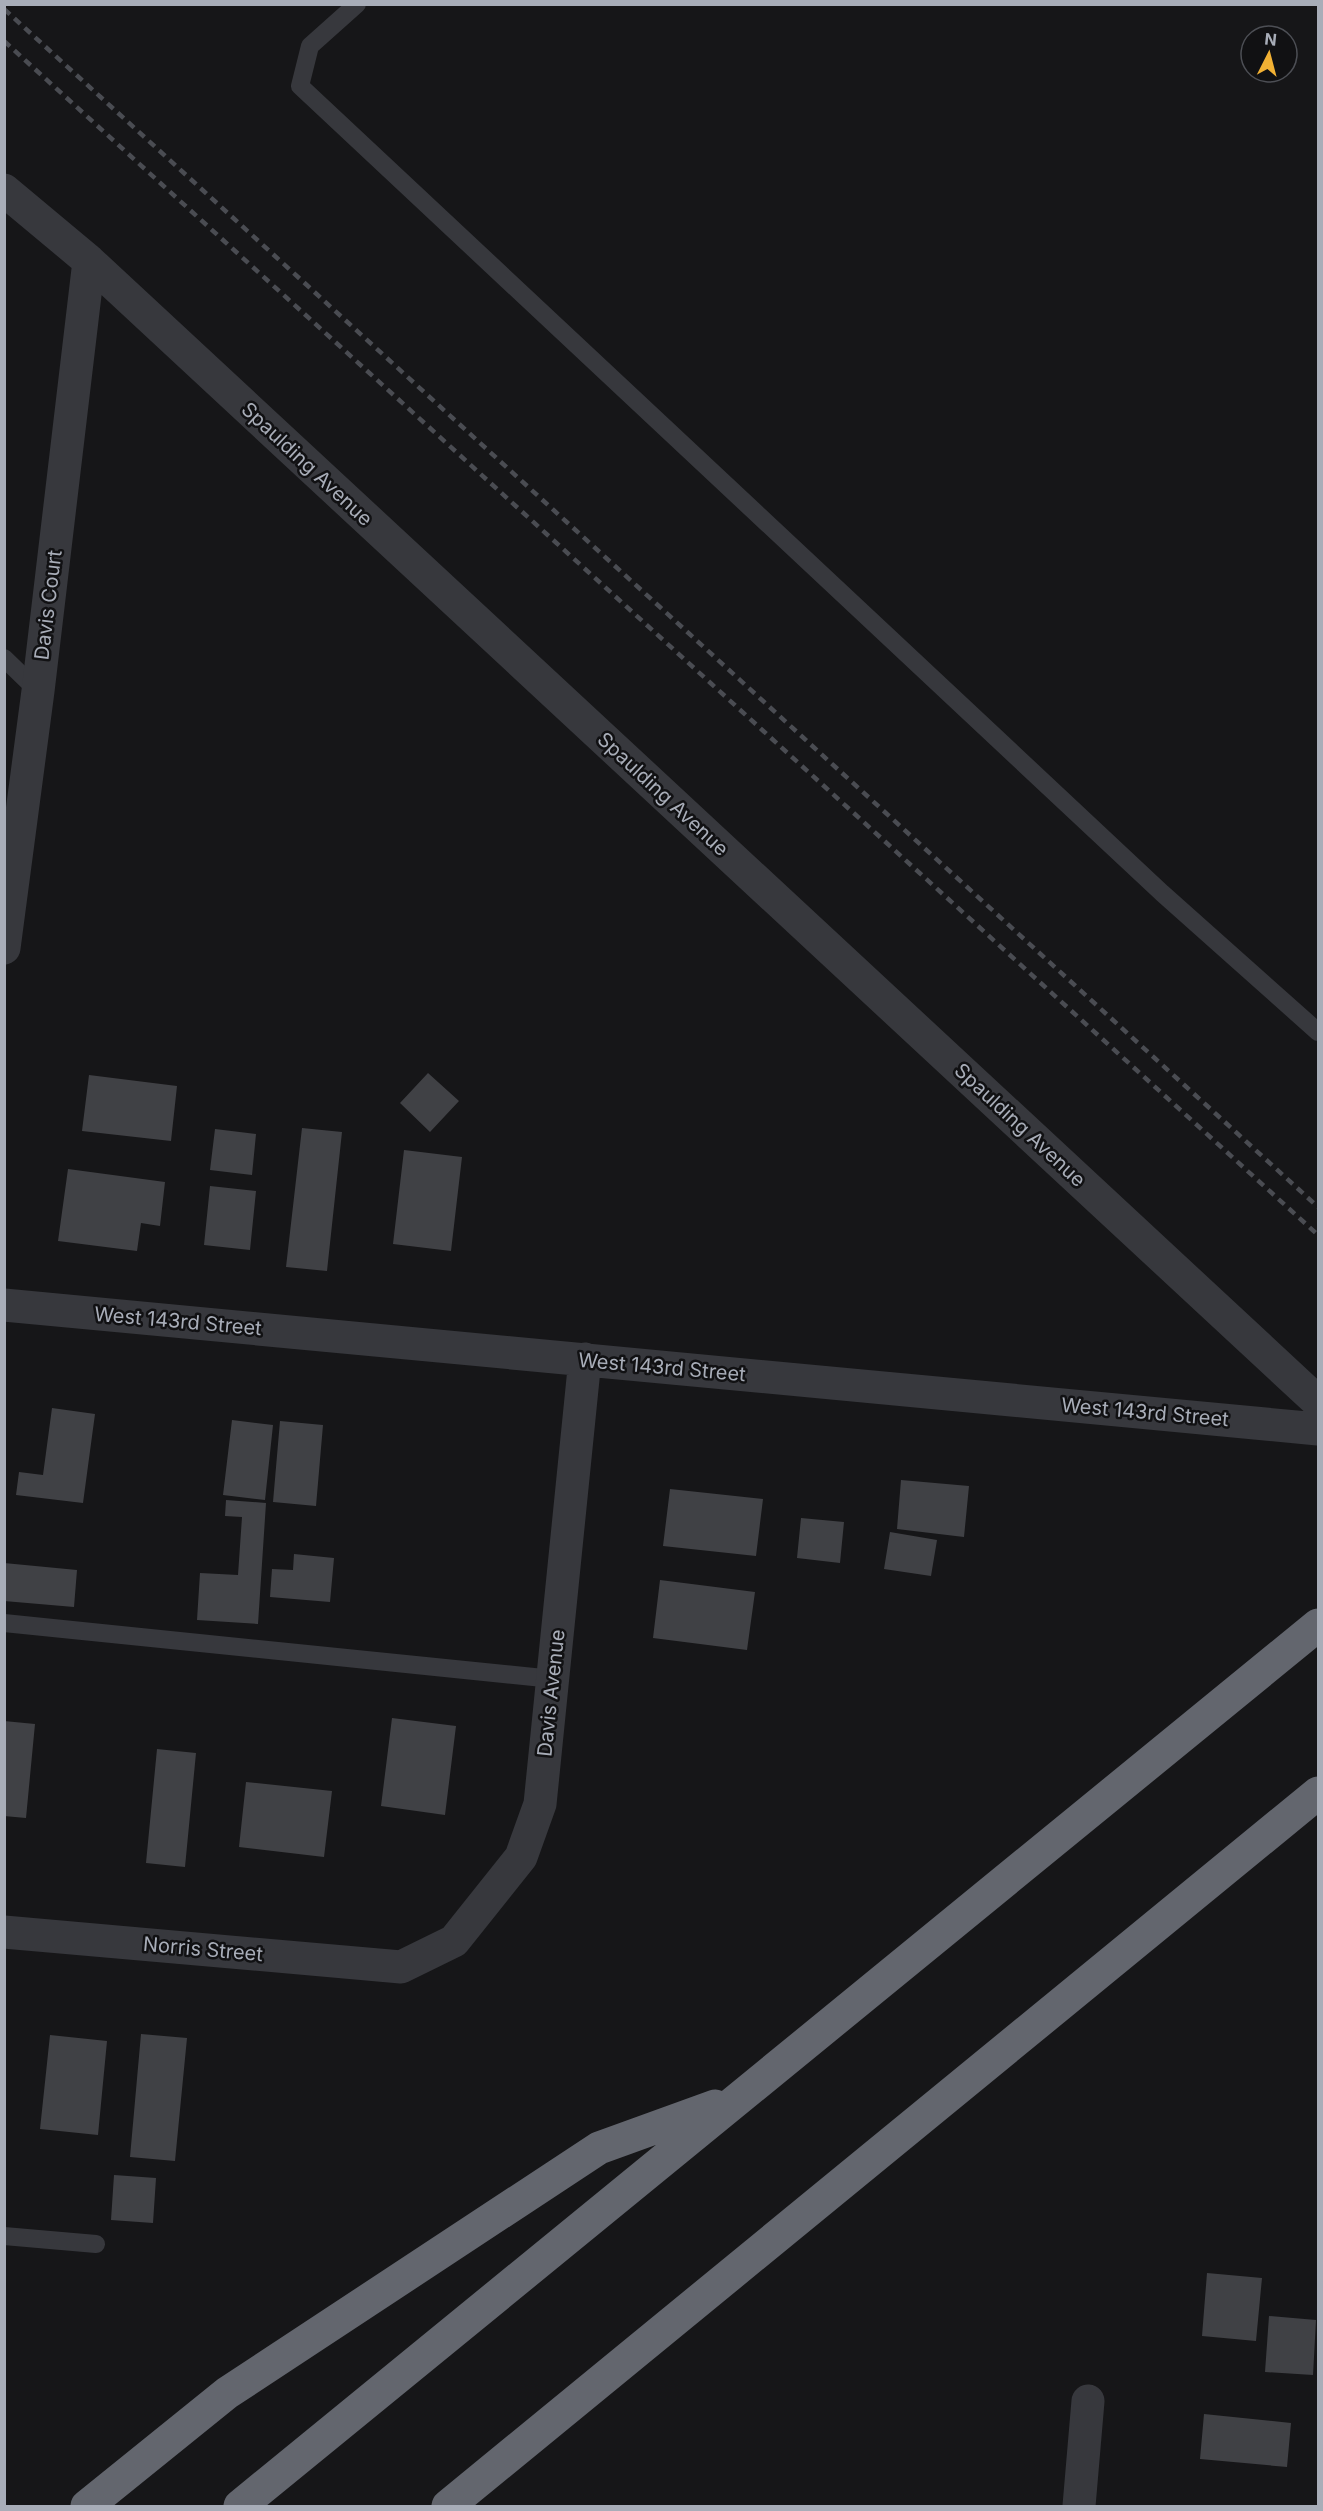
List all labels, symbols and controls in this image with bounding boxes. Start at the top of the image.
north arrow [1239,24,1299,84]
text: N [1263,28,1278,50]
street label: Spaulding Avenue [237,397,377,531]
street label: Davis Court [29,548,67,661]
street label: Spaulding Avenue [593,727,733,861]
street label: Spaulding Avenue [950,1058,1090,1192]
street label: West 143rd Street [93,1302,263,1340]
street label: West 143rd Street [577,1348,747,1386]
street label: West 143rd Street [1060,1393,1230,1431]
street label: Davis Avenue [532,1628,570,1758]
street label: Norris Street [142,1932,264,1966]

